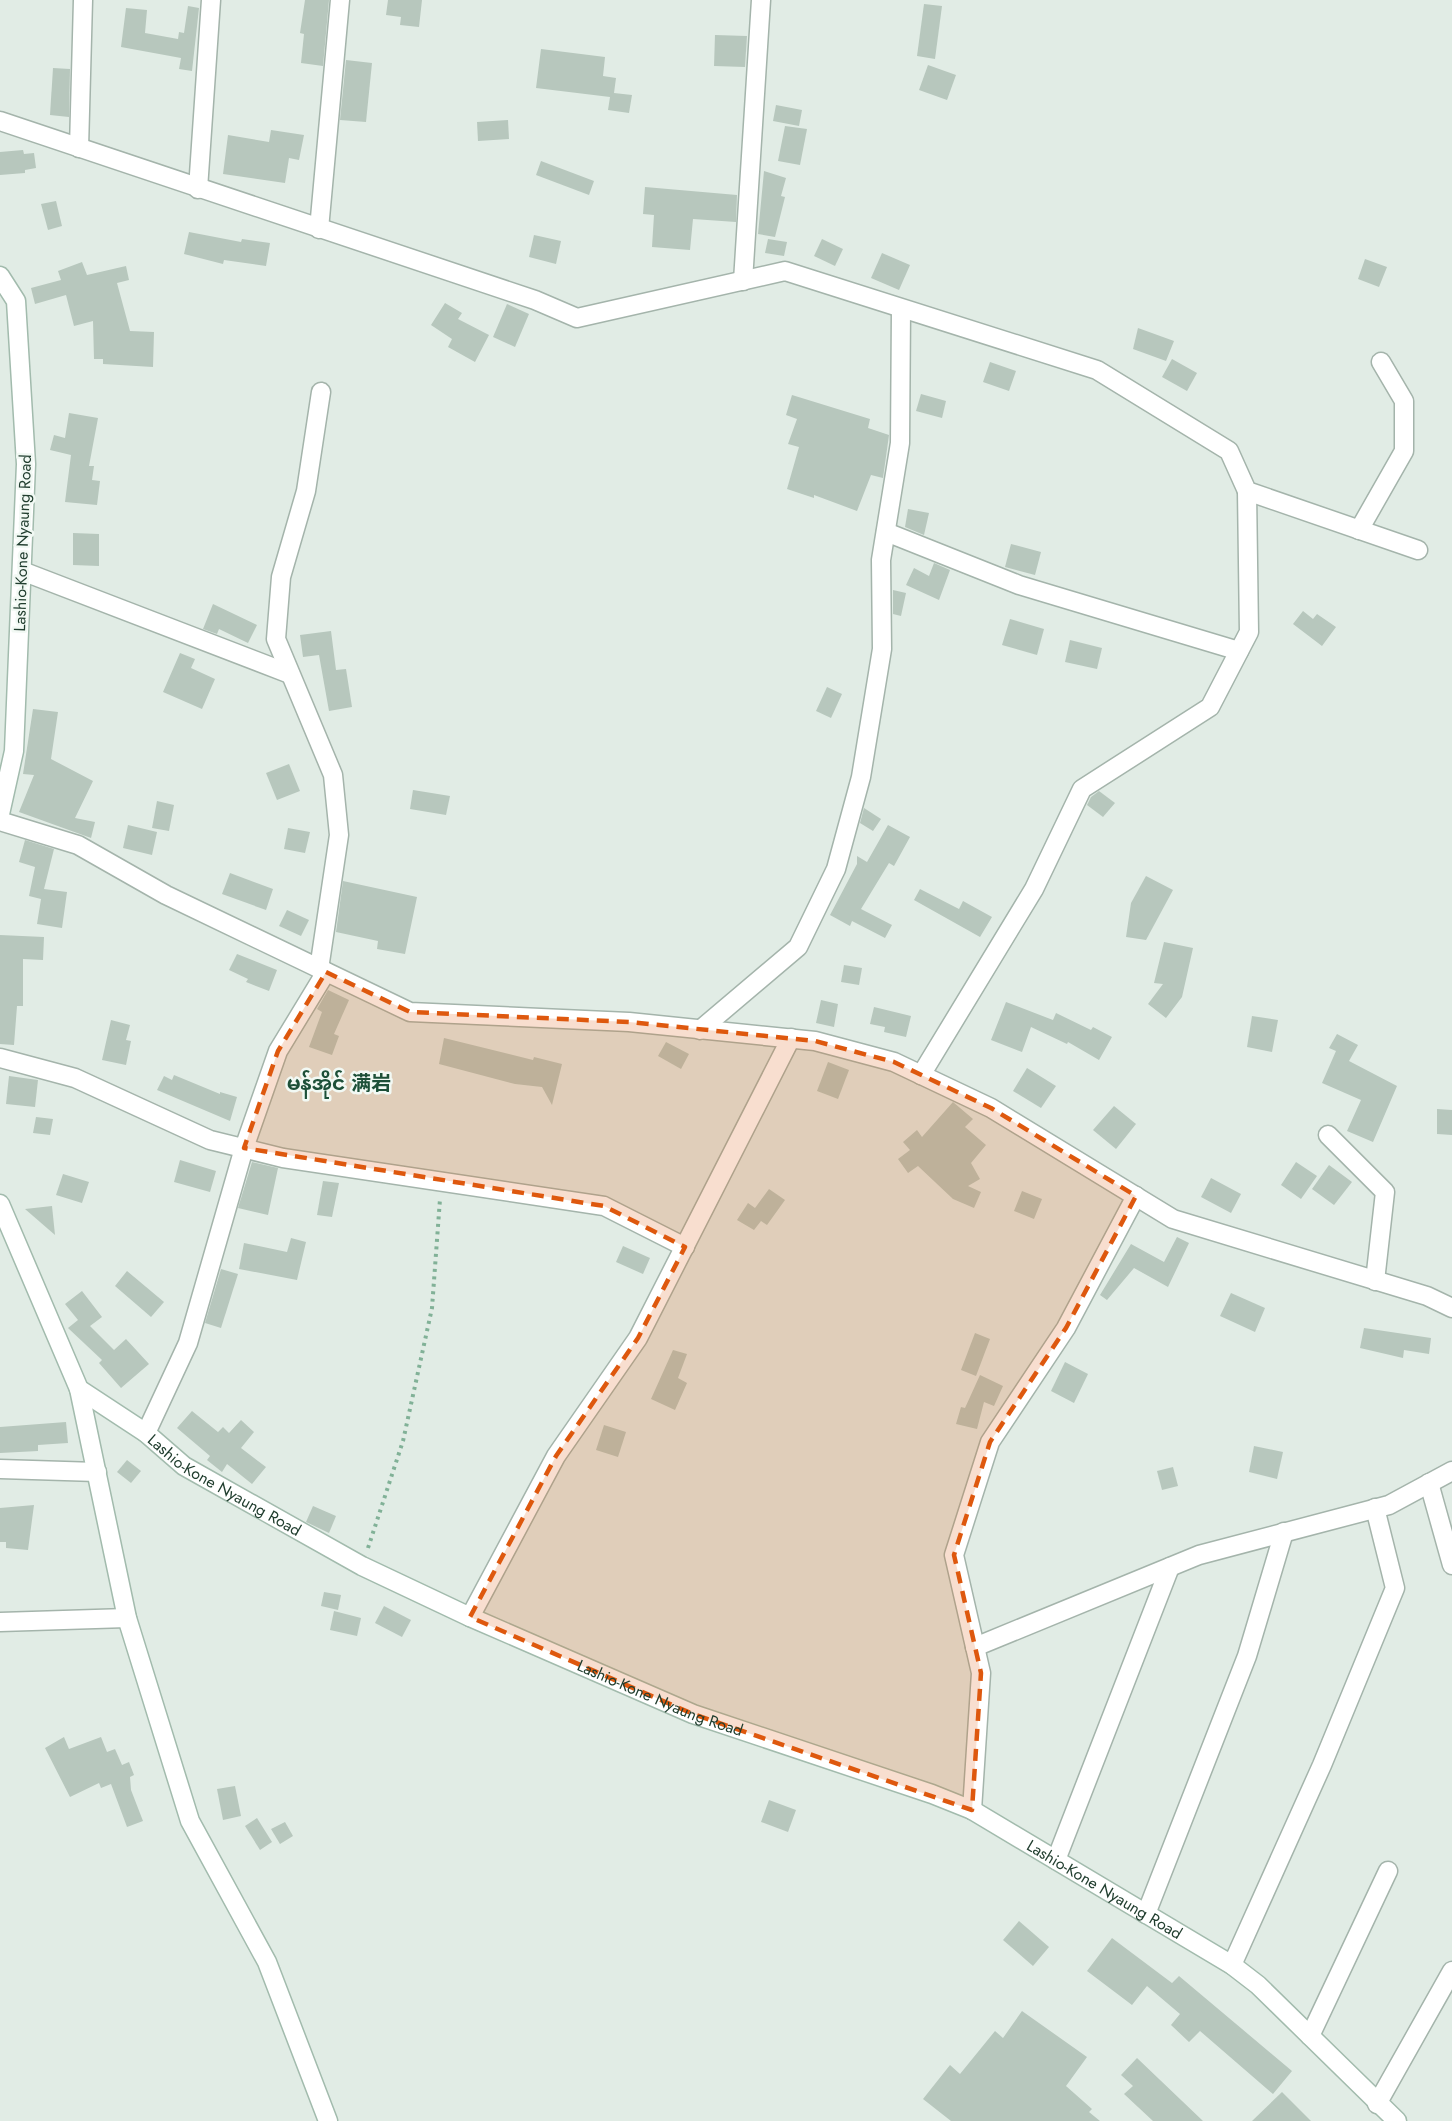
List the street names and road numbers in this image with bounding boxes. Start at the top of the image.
street label: Lashio-Kone Nyaung Road [8,454,37,632]
street label: Lashio-Kone Nyaung Road [143,1429,305,1542]
street label: Lashio-Kone Nyaung Road [574,1654,746,1742]
street label: Lashio-Kone Nyaung Road [1022,1834,1186,1945]

